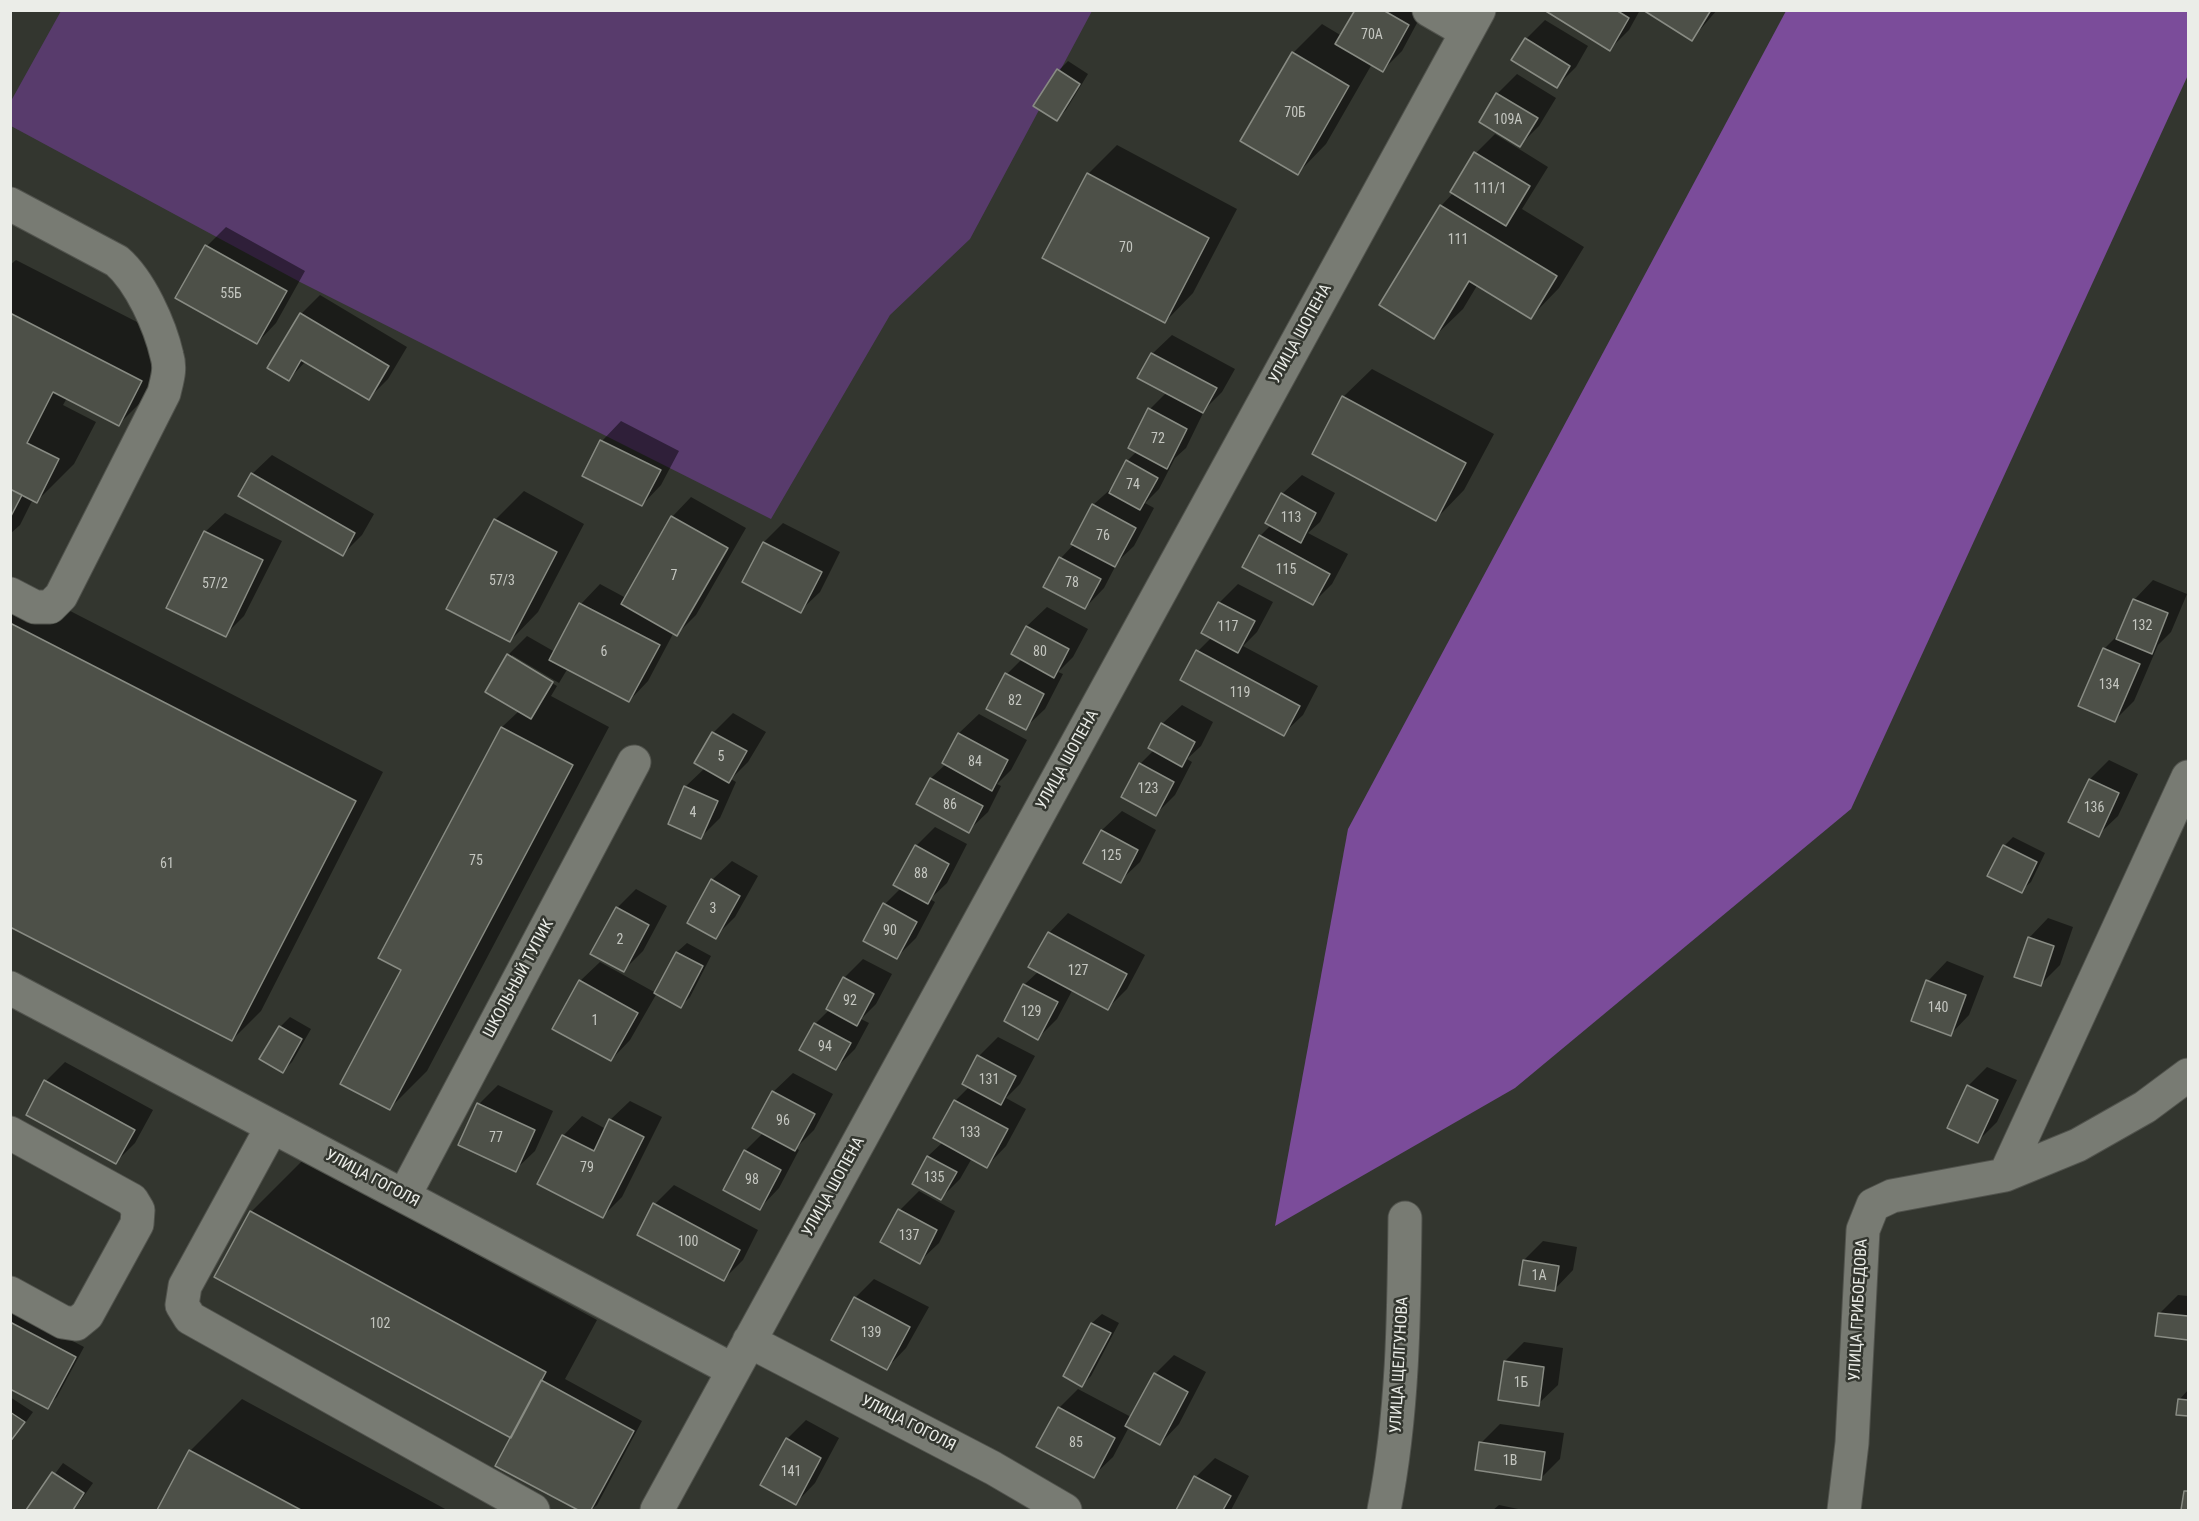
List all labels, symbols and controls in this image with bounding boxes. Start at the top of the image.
house number: 70А [1361,27,1383,43]
house number: 70Б [1284,105,1306,121]
house number: 109А [1494,112,1522,128]
house number: 111/1 [1474,181,1506,197]
house number: 111 [1448,232,1468,248]
house number: 70 [1119,240,1133,256]
street label: УЛИЦА ШОПЕНА [1266,281,1336,387]
house number: 55Б [220,286,242,302]
house number: 72 [1151,431,1165,447]
house number: 74 [1126,477,1140,493]
house number: 113 [1281,510,1301,526]
house number: 76 [1096,528,1110,544]
house number: 115 [1276,562,1296,578]
house number: 7 [671,568,677,584]
house number: 57/3 [489,573,515,589]
house number: 78 [1065,575,1079,591]
house number: 57/2 [202,576,228,592]
house number: 132 [2132,618,2152,634]
house number: 117 [1218,619,1238,635]
house number: 6 [601,644,607,660]
house number: 80 [1033,644,1047,660]
house number: 134 [2099,677,2119,693]
house number: 119 [1230,685,1250,701]
house number: 82 [1008,693,1022,709]
street label: УЛИЦА ШОПЕНА [1033,707,1103,813]
house number: 5 [718,749,724,765]
house number: 84 [968,754,982,770]
house number: 123 [1138,781,1158,797]
house number: 86 [943,797,957,813]
house number: 136 [2084,800,2104,816]
house number: 4 [690,805,696,821]
house number: 125 [1101,848,1121,864]
house number: 75 [469,853,483,869]
house number: 61 [160,856,174,872]
house number: 88 [914,866,928,882]
house number: 3 [710,901,716,917]
street label: ШКОЛЬНЫЙ ТУПИК [480,917,558,1041]
house number: 90 [883,923,897,939]
house number: 2 [617,932,623,948]
house number: 127 [1068,963,1088,979]
house number: 92 [843,993,857,1009]
house number: 140 [1928,1000,1948,1016]
house number: 129 [1021,1004,1041,1020]
house number: 1 [592,1013,598,1029]
house number: 94 [818,1039,832,1055]
house number: 131 [979,1072,999,1088]
house number: 96 [776,1113,790,1129]
house number: 133 [960,1125,980,1141]
house number: 77 [489,1130,503,1146]
street label: УЛИЦА ШОПЕНА [799,1134,869,1240]
street label: УЛИЦА ГОГОЛЯ [322,1146,422,1212]
house number: 79 [580,1160,594,1176]
house number: 135 [924,1170,944,1186]
house number: 98 [745,1172,759,1188]
house number: 137 [899,1228,919,1244]
house number: 100 [678,1234,698,1250]
street label: УЛИЦА ГРИБОЕДОВА [1846,1238,1872,1382]
house number: 1А [1532,1268,1546,1284]
street label: УЛИЦА ЩЕЛГУНОВА [1387,1296,1413,1434]
house number: 102 [370,1316,390,1332]
house number: 139 [861,1325,881,1341]
house number: 1Б [1514,1375,1528,1391]
street label: УЛИЦА ГОГОЛЯ [857,1392,959,1456]
house number: 85 [1069,1435,1083,1451]
house number: 1В [1503,1453,1517,1469]
house number: 141 [781,1464,801,1480]

